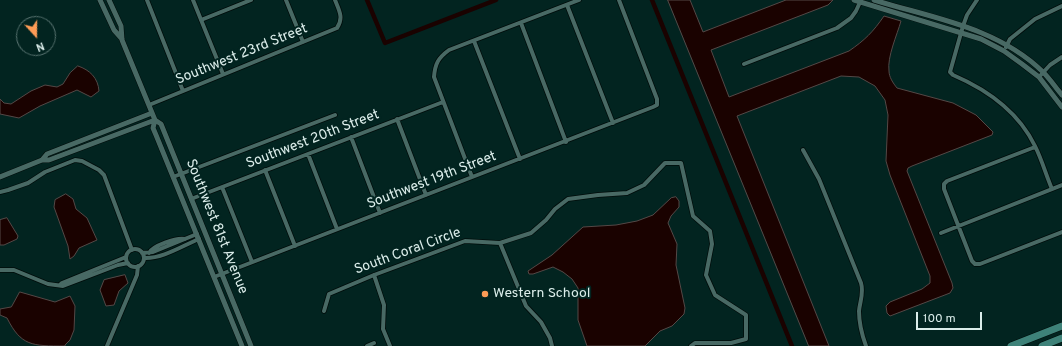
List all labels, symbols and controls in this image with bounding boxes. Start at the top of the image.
north arrow [16,16,56,56]
street label: Southwest 23rd Street [174,21,310,89]
text: N [34,38,46,54]
street label: Southwest 20th Street [244,107,382,173]
street label: Southwest 19th Street [365,149,499,213]
street label: Southwest 81st Avenue [181,157,251,297]
street label: South Coral Circle [352,225,464,279]
place label: Western School [493,286,590,302]
marker: Western School [480,289,490,299]
scale bar [918,304,984,330]
text: 100 m [923,311,956,327]

